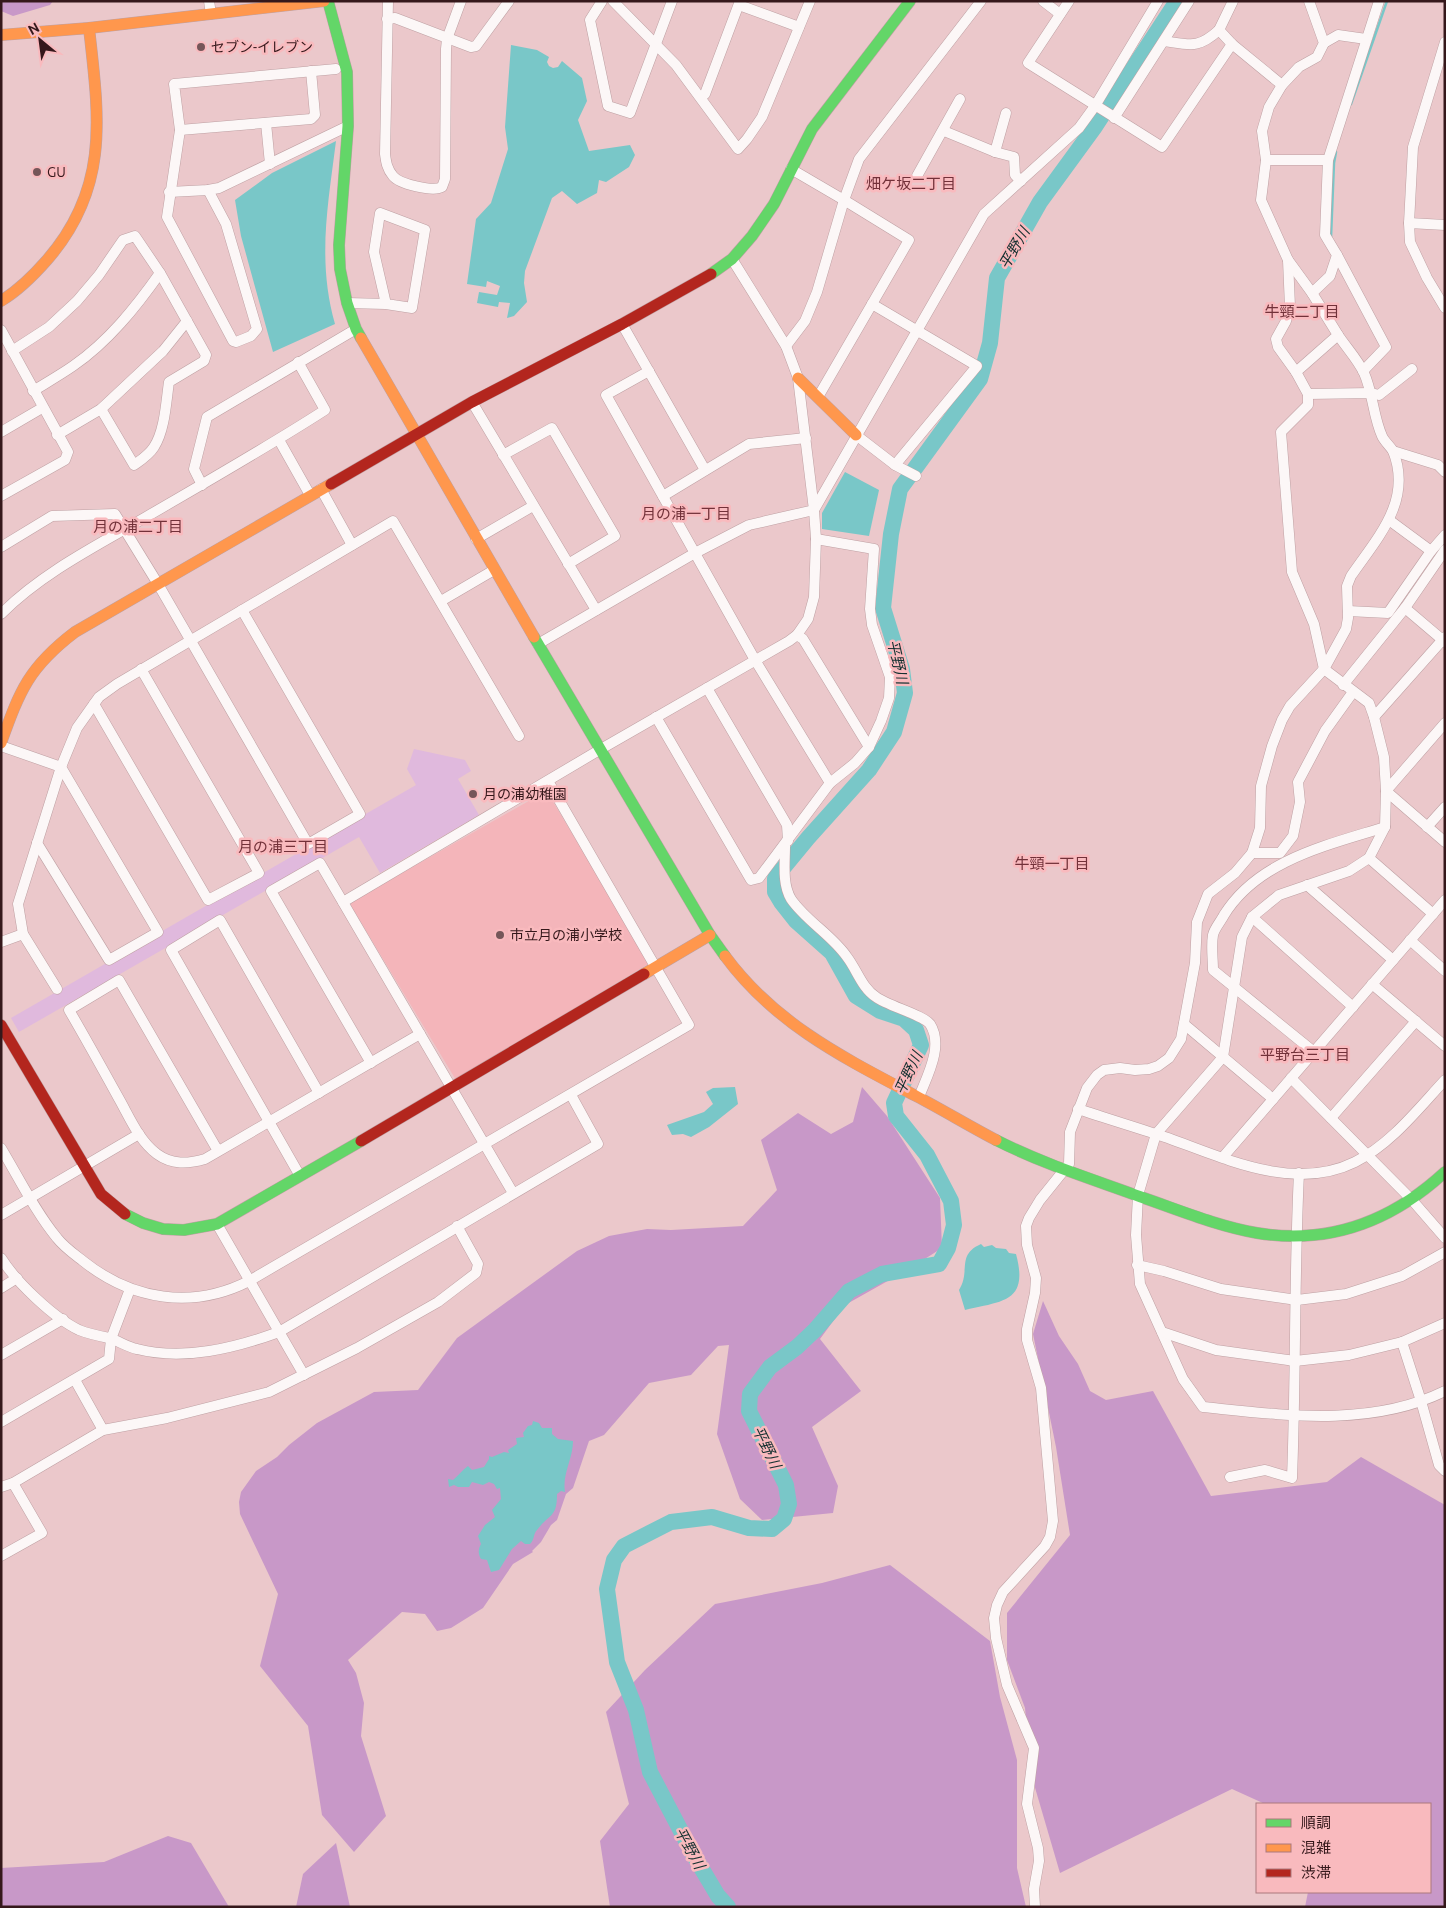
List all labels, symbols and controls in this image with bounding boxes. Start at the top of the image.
north arrow [15,15,65,65]
text: N [25,19,42,38]
place label: セブン-イレブン [211,39,313,55]
marker: セブン-イレブン [195,41,207,53]
place label: GU [47,164,66,180]
marker: GU [31,166,43,178]
district label: 畑ケ坂二丁目 [866,175,956,192]
water label: 平野川 [995,223,1034,272]
district label: 牛頸二丁目 [1264,303,1340,320]
district label: 月の浦一丁目 [641,505,731,522]
district label: 月の浦二丁目 [93,518,183,535]
water label: 平野川 [885,638,912,688]
place label: 月の浦幼稚園 [483,786,567,802]
marker: 月の浦幼稚園 [467,788,479,800]
district label: 月の浦三丁目 [238,838,328,855]
district label: 牛頸一丁目 [1014,855,1090,872]
place label: 市立月の浦小学校 [510,927,622,943]
marker: 市立月の浦小学校 [494,929,506,941]
district label: 平野台三丁目 [1260,1046,1350,1063]
water label: 平野川 [891,1047,926,1097]
water label: 平野川 [749,1423,785,1473]
legend [1256,1803,1431,1893]
text: 順調 [1301,1814,1331,1831]
water label: 平野川 [672,1824,709,1874]
text: 混雑 [1301,1839,1331,1856]
text: 渋滞 [1301,1864,1331,1881]

